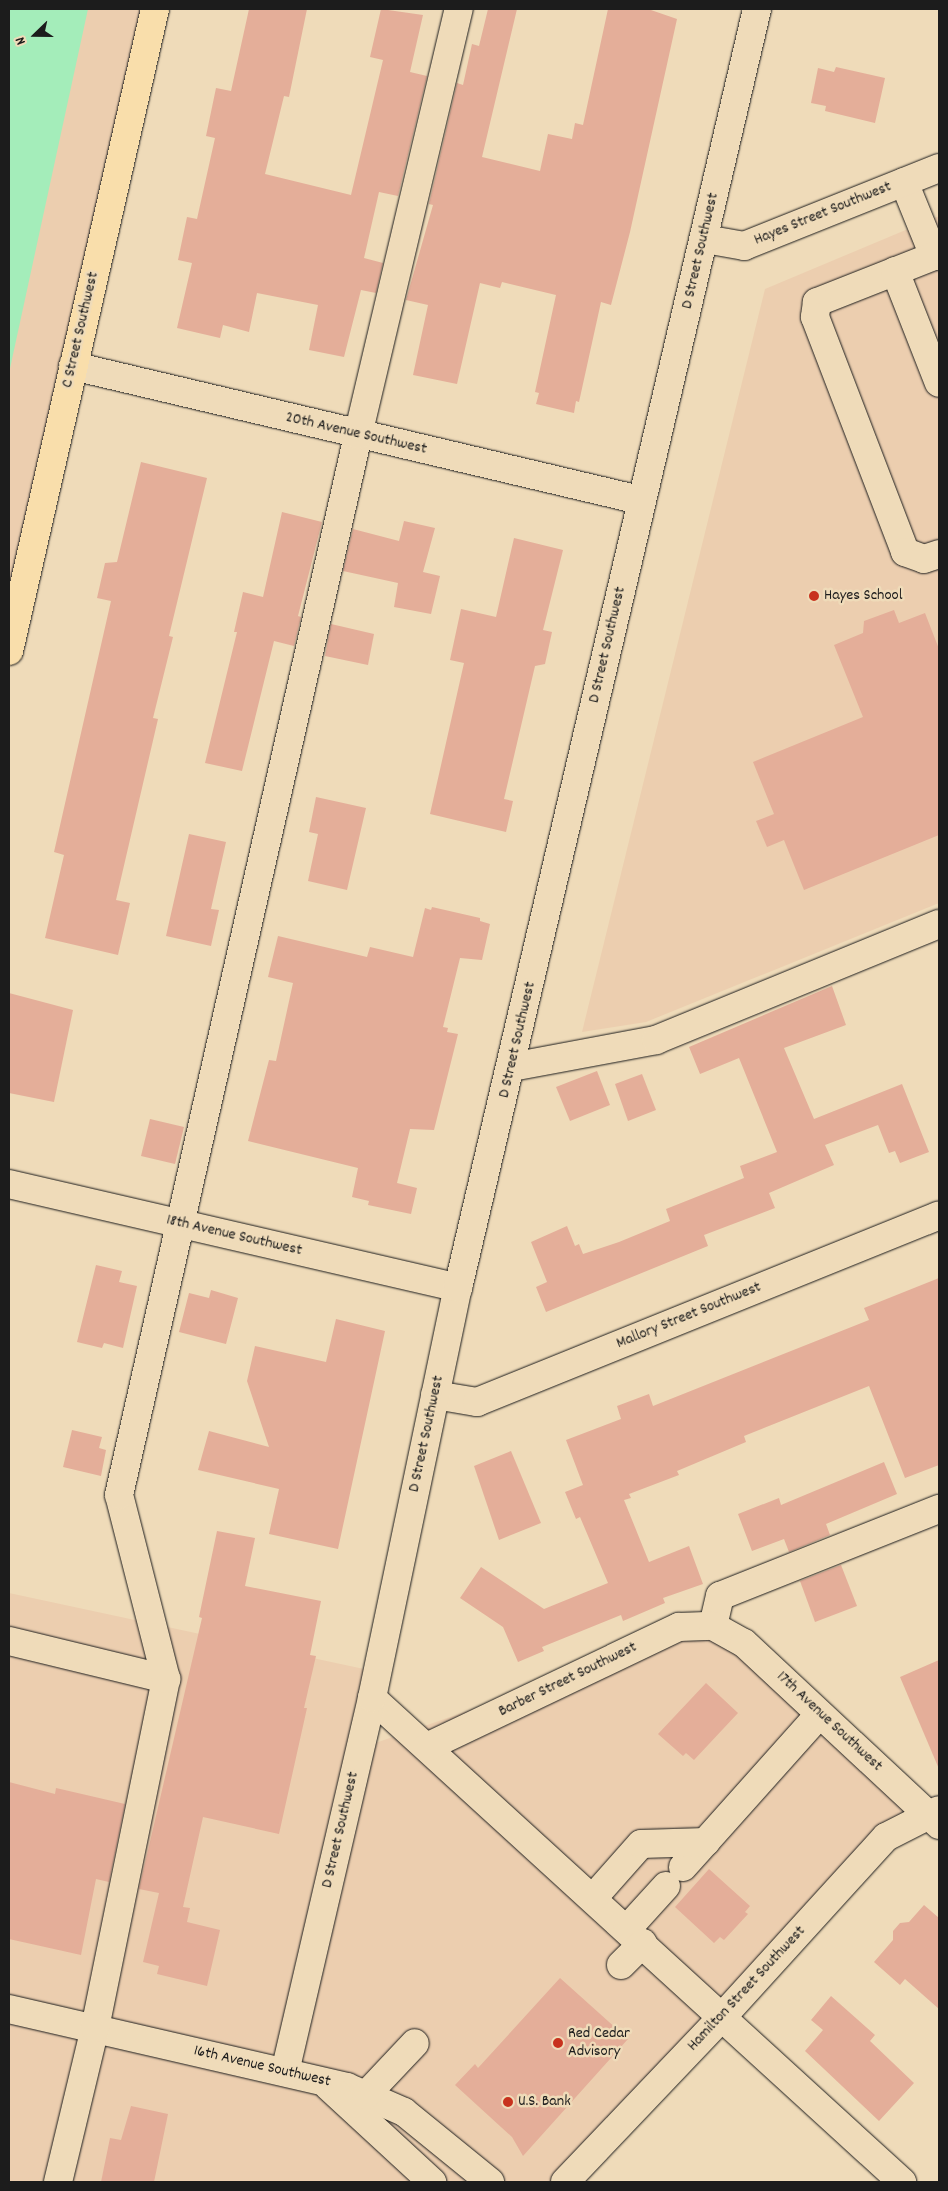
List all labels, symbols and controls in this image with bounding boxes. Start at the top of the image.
north arrow [10,10,60,60]
text: N [11,34,32,48]
street label: Hayes Street Southwest [752,178,894,250]
street label: D Street Southwest [678,191,724,311]
street label: C Street Southwest [58,270,104,390]
street label: 20th Avenue Southwest [284,408,428,460]
street label: D Street Southwest [585,585,631,705]
place label: Hayes School [824,586,902,606]
marker: Hayes School [808,590,820,602]
street label: D Street Southwest [495,980,541,1100]
street label: 18th Avenue Southwest [164,1211,304,1261]
street label: Mallory Street Southwest [614,1278,764,1354]
street label: D Street Southwest [405,1374,449,1494]
street label: Barber Street Southwest [496,1638,640,1722]
street label: 17th Avenue Southwest [772,1668,886,1776]
street label: D Street Southwest [318,1770,364,1890]
street label: Hamilton Street Southwest [684,1922,810,2056]
place label: Red Cedar Advisory [568,2024,630,2062]
marker: Red Cedar Advisory [552,2037,564,2049]
street label: 16th Avenue Southwest [192,2042,332,2092]
place label: U.S. Bank [518,2092,571,2112]
marker: U.S. Bank [502,2096,514,2108]

